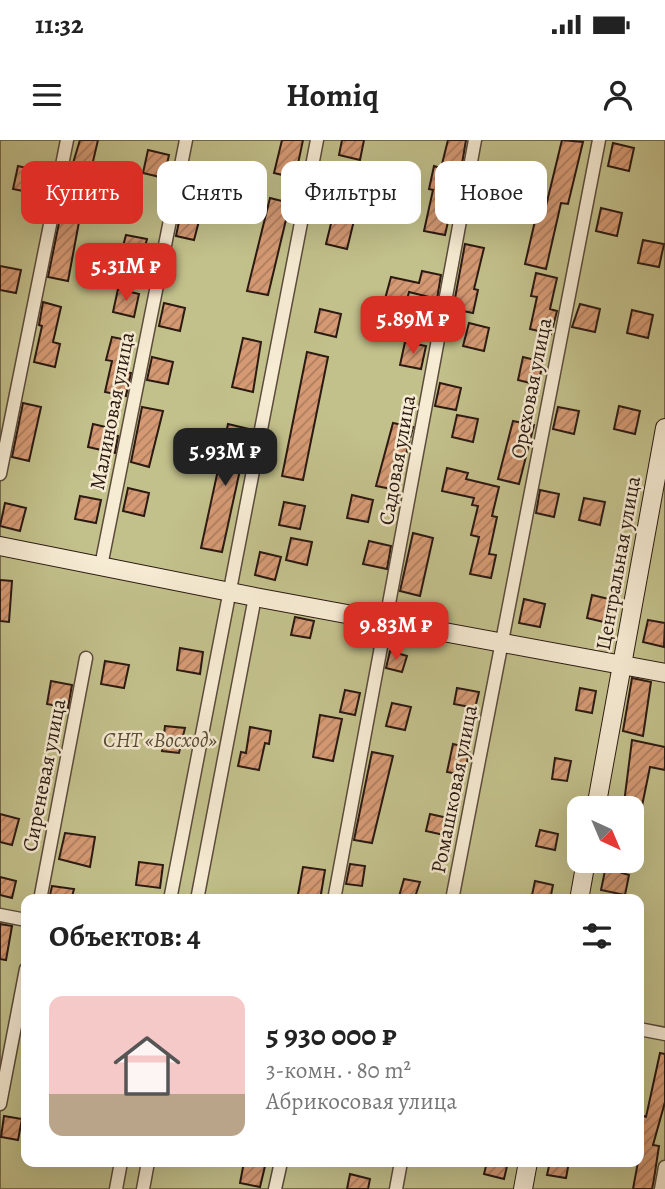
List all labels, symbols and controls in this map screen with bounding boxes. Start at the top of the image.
text: 11:32 [35,7,84,42]
text: Homiq [286,73,379,117]
icon: menu [28,76,66,114]
icon: person [599,76,637,114]
chip: Купить [21,161,143,224]
chip: Снять [157,161,267,224]
chip: Фильтры [281,161,421,224]
chip: Новое [435,161,547,224]
pin: 5.31M ₽ [61,244,191,303]
text: 5.31M ₽ [91,250,161,281]
pin: 5.89M ₽ [348,296,478,356]
text: 5.89M ₽ [377,303,449,334]
street label: Ореховая улица [504,315,558,461]
street label: Малиновая улица [83,329,141,492]
street label: Садовая улица [372,393,422,527]
pin: 5.93M ₽ [160,428,290,488]
text: 5.93M ₽ [189,435,261,466]
street label: Центральная улица [589,473,647,652]
pin: 9.83M ₽ [331,602,461,662]
text: 9.83M ₽ [360,609,432,640]
street label: Сиреневая улица [15,696,73,854]
street label: Ромашковая улица [424,702,484,876]
park label: СНТ «Восход» [103,726,217,754]
north arrow [567,796,644,873]
map controls [567,796,644,873]
text: Объектов: 4 [49,916,201,956]
icon: filters [578,917,616,955]
text: 5 930 000 ₽ [266,1015,397,1055]
icon: home [105,1024,189,1108]
text: 3-комн. · 80 m² [266,1055,411,1086]
text: Абрикосовая улица [266,1086,457,1117]

